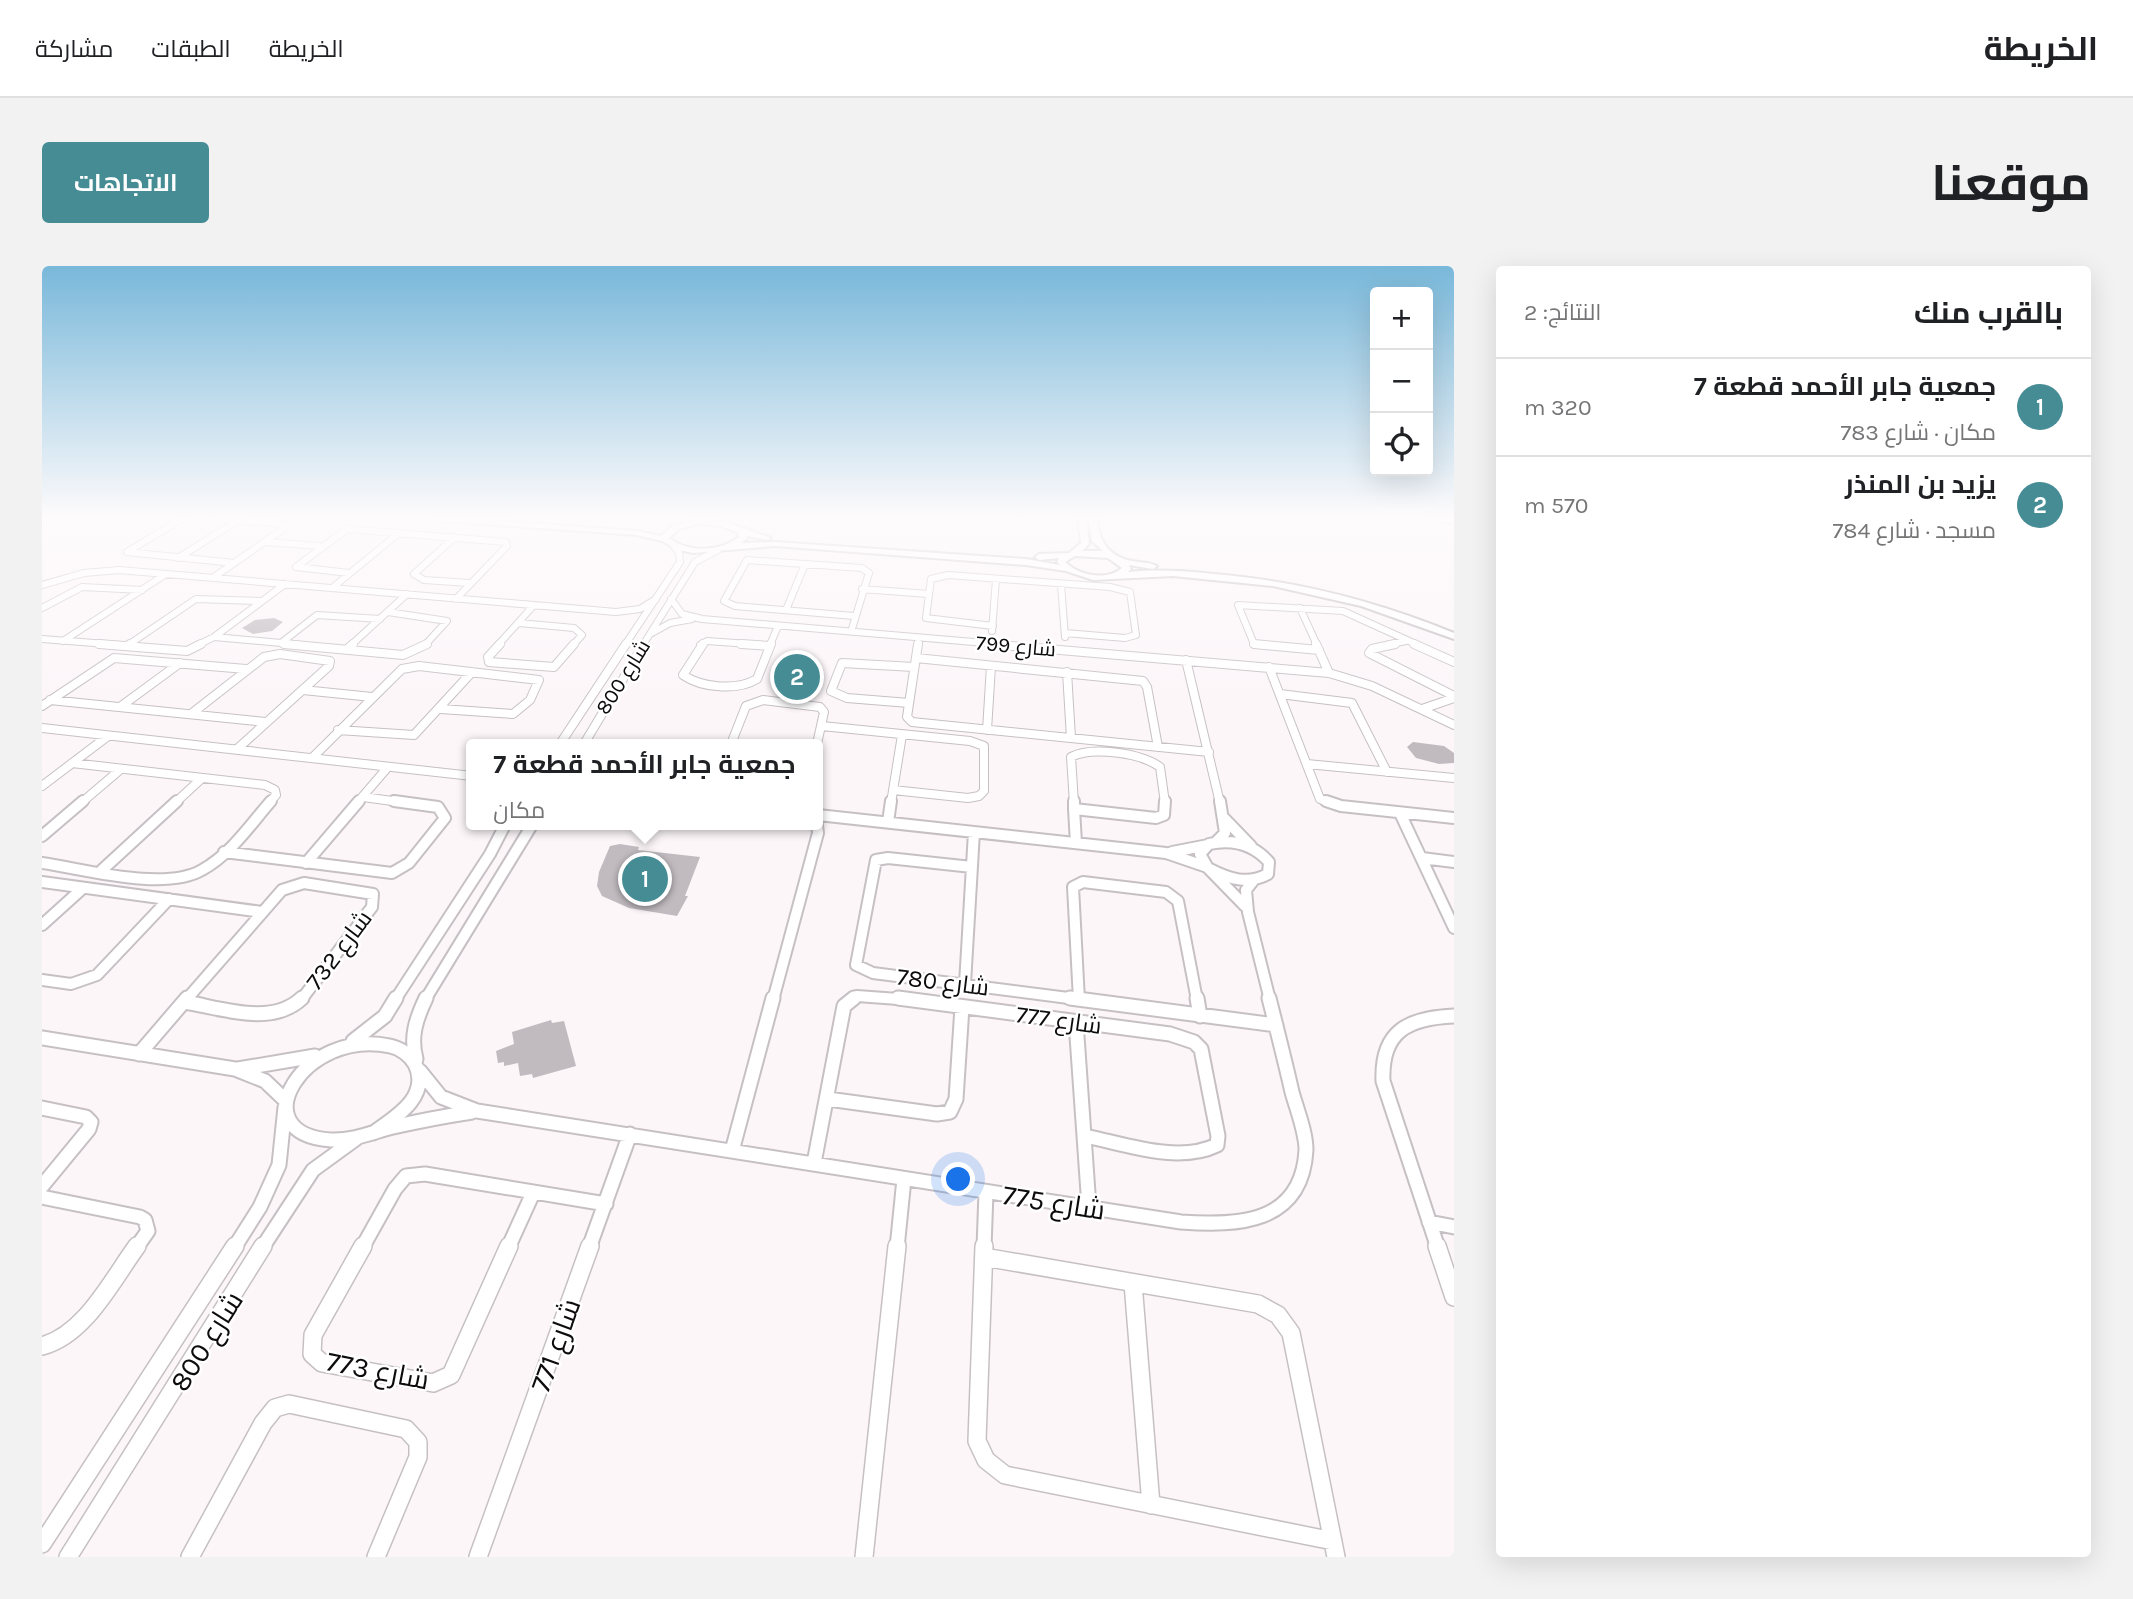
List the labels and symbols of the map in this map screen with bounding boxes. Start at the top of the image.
street label: شارع 799 [975,631,1057,663]
street label: شارع 800 [591,635,657,720]
pin: 2 [774,651,820,703]
pin: 1 [622,853,668,905]
street label: شارع 732 [300,905,379,996]
street label: شارع 780 [895,962,991,1004]
street label: شارع 777 [1014,1000,1104,1042]
your location [941,1162,975,1196]
street label: شارع 775 [1000,1178,1107,1229]
street label: شارع 800 [163,1285,252,1398]
street label: شارع 771 [523,1294,589,1397]
street label: شارع 773 [323,1344,432,1399]

